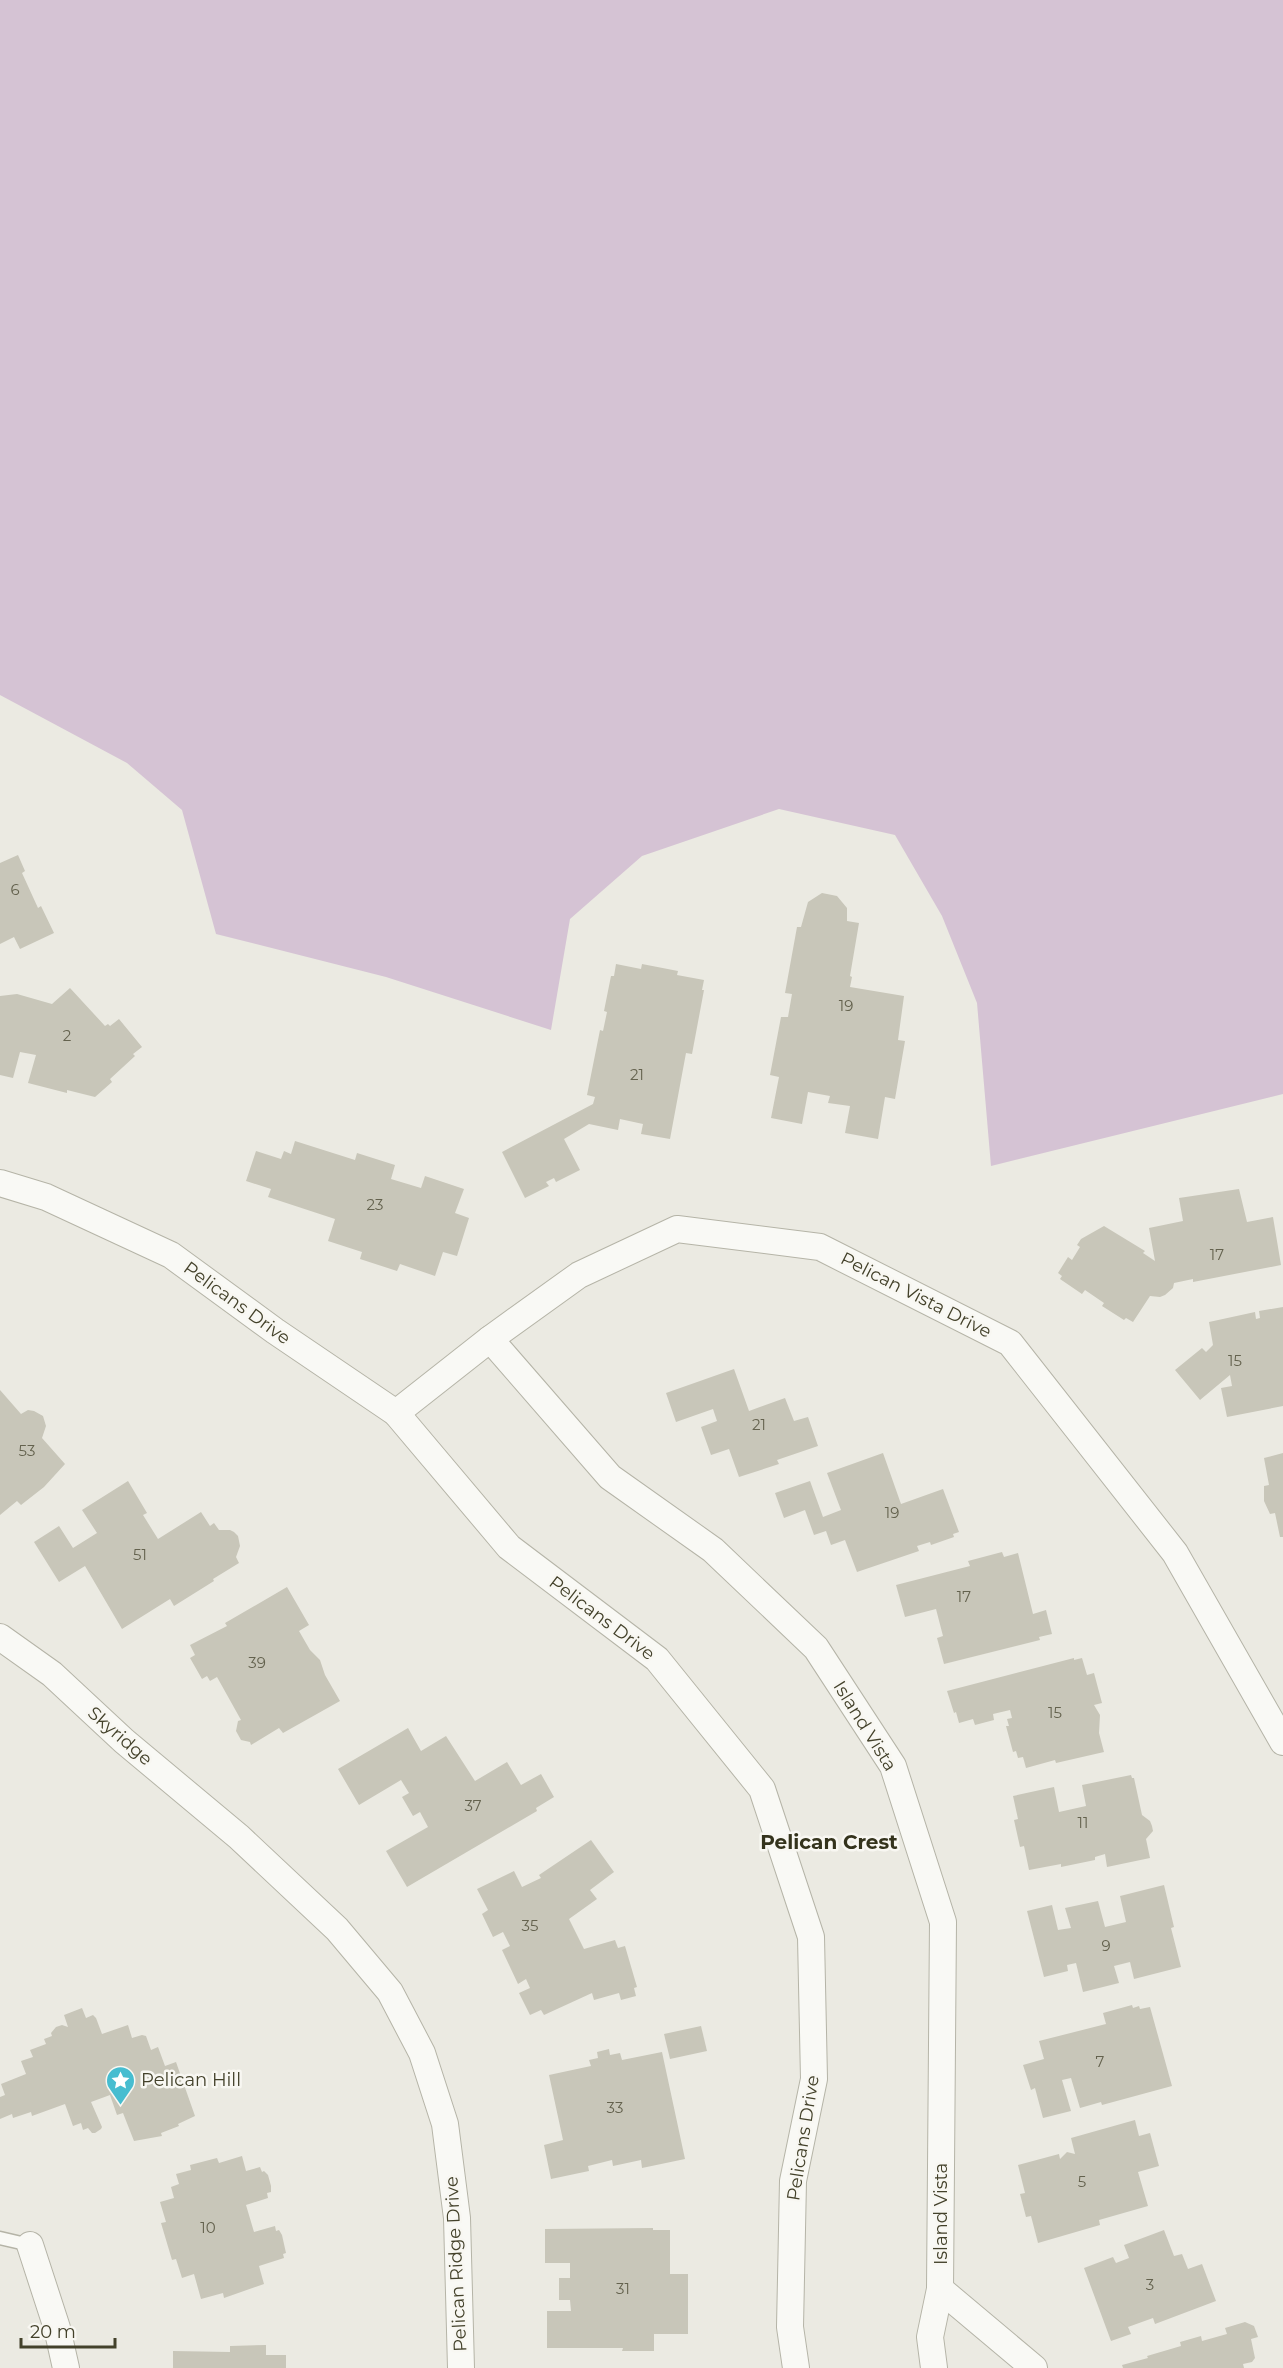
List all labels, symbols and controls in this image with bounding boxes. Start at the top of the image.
house number: 6 [10,880,20,899]
house number: 19 [839,996,853,1015]
house number: 2 [63,1026,71,1045]
house number: 21 [630,1065,644,1084]
house number: 23 [367,1195,383,1214]
house number: 17 [1210,1245,1224,1264]
street label: Pelican Vista Drive [837,1247,995,1343]
street label: Pelicans Drive [179,1257,295,1349]
house number: 15 [1228,1351,1242,1370]
house number: 21 [752,1415,766,1434]
house number: 53 [19,1441,35,1460]
house number: 19 [885,1503,899,1522]
house number: 51 [133,1545,147,1564]
street label: Pelicans Drive [545,1571,659,1665]
house number: 17 [957,1587,971,1606]
house number: 39 [248,1653,266,1672]
street label: Island Vista [829,1677,901,1775]
street label: Skyridge [83,1702,157,1770]
house number: 15 [1048,1703,1062,1722]
house number: 37 [464,1796,482,1815]
house number: 11 [1078,1813,1088,1832]
district label: Pelican Crest [760,1830,898,1854]
house number: 35 [522,1916,538,1935]
house number: 9 [1101,1936,1111,1955]
house number: 7 [1096,2052,1105,2071]
place icon: Pelican Hill [104,2064,136,2106]
place label: Pelican Hill [141,2069,241,2091]
street label: Pelicans Drive [782,2074,824,2202]
house number: 33 [607,2098,623,2117]
street label: Island Vista [930,2163,952,2265]
house number: 5 [1078,2172,1086,2191]
street label: Pelican Ridge Drive [440,2175,472,2352]
house number: 10 [200,2218,216,2237]
house number: 3 [1146,2275,1154,2294]
house number: 31 [616,2279,630,2298]
scale bar [21,2311,116,2349]
text: 20 m [30,2321,76,2343]

